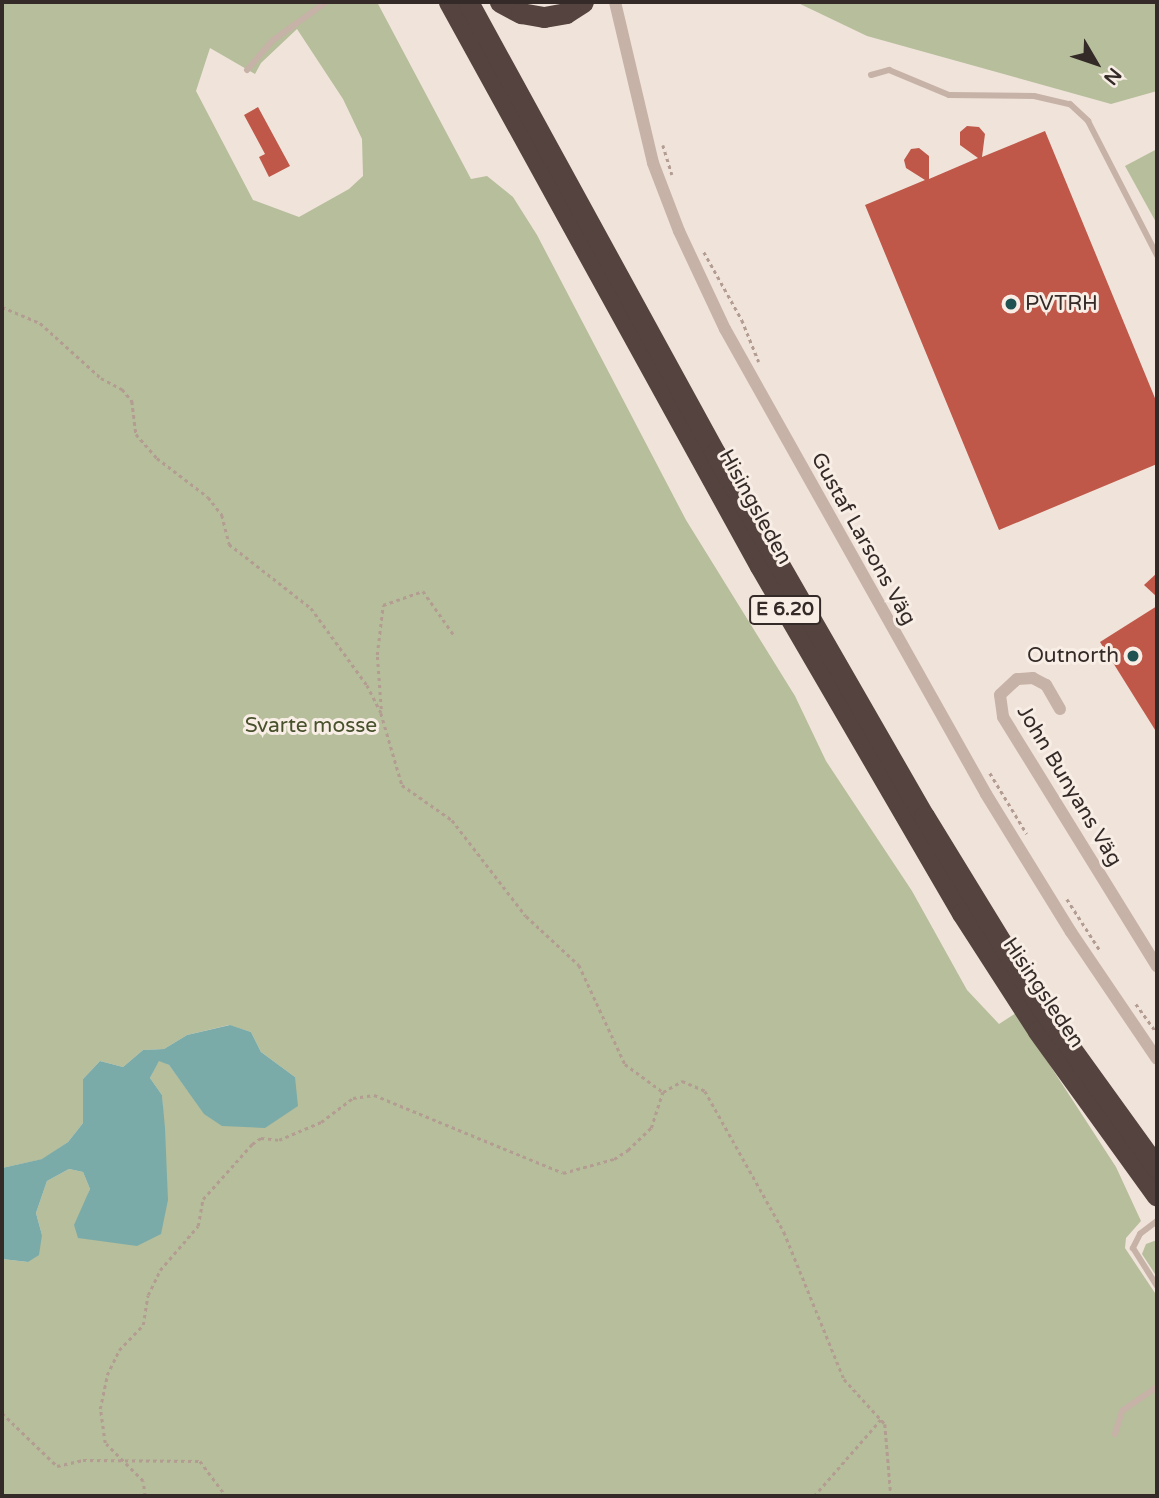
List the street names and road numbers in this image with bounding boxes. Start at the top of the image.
street label: Hisingsleden [713,445,797,569]
street label: Gustaf Larsons Väg [805,448,921,630]
road number: E 6.20 [748,594,822,625]
street label: John Bunyans Väg [1011,701,1127,871]
street label: Hisingsleden [997,933,1089,1053]

